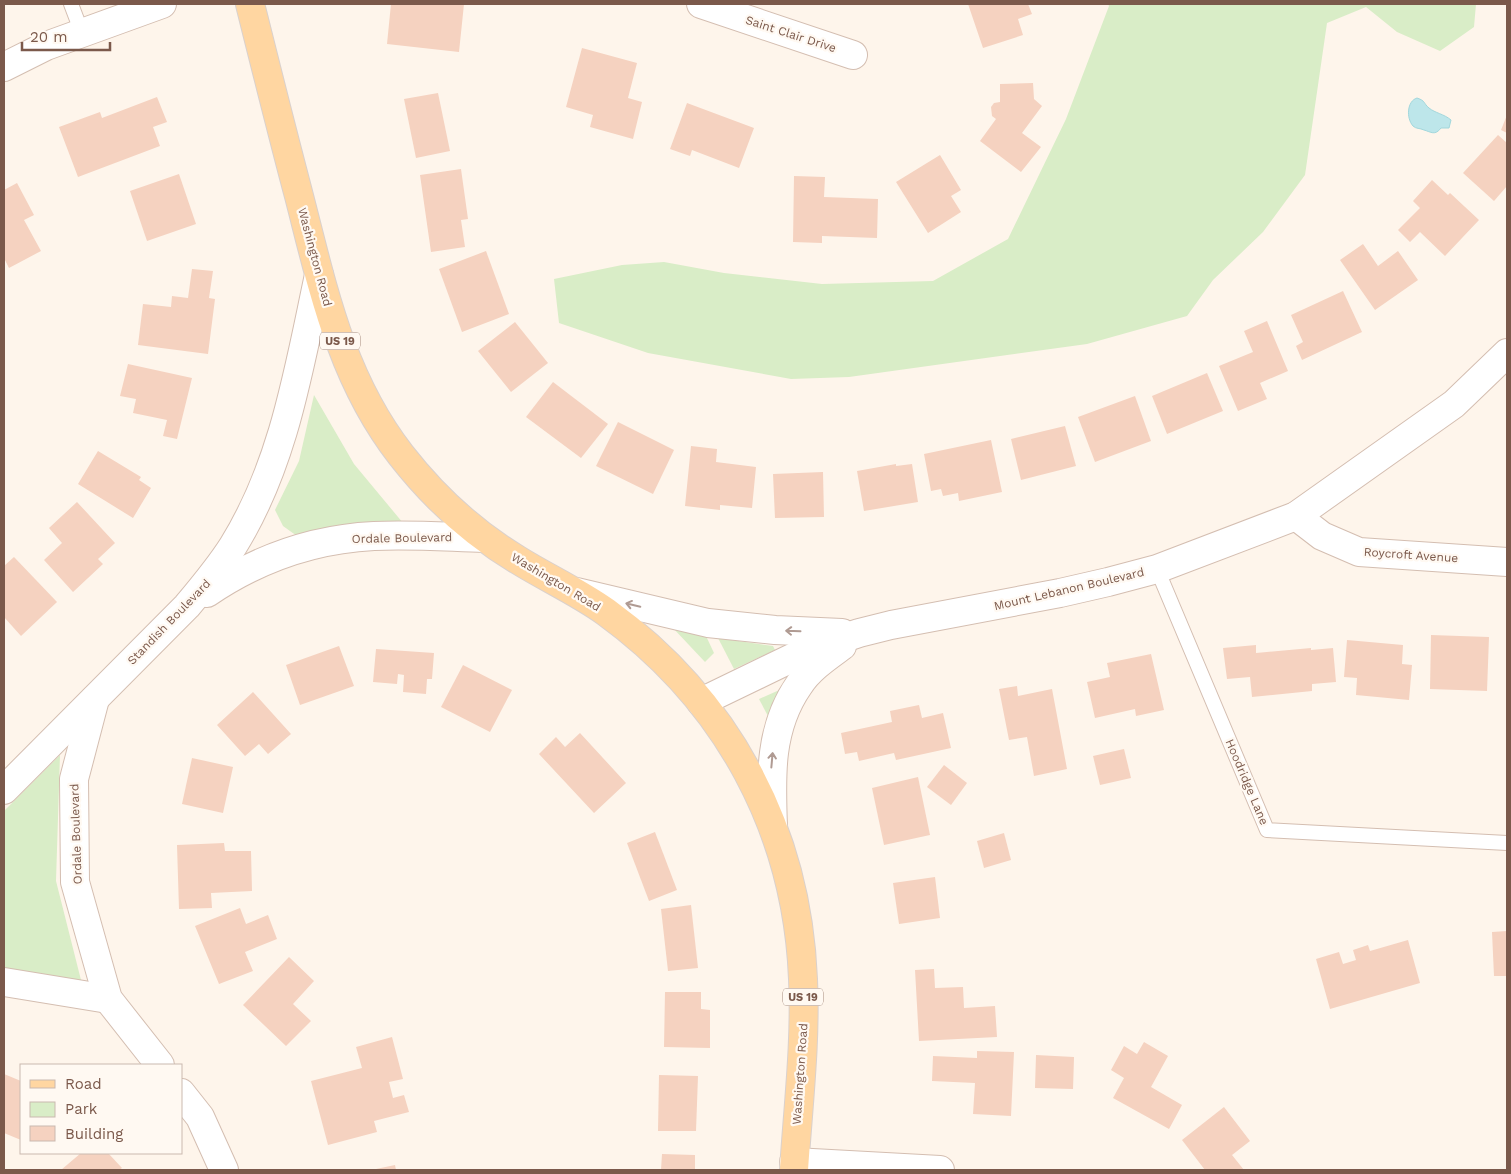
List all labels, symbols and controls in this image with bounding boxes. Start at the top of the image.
street label: Saint Clair Drive [744,13,838,55]
scale bar [22,20,110,52]
text: 20 m [30,28,68,46]
street label: Washington Road [295,206,335,308]
road number: US 19 [320,332,360,350]
street label: Ordale Boulevard [352,530,452,546]
street label: Roycroft Avenue [1363,545,1459,565]
street label: Washington Road [509,550,603,614]
street label: Mount Lebanon Boulevard [993,565,1145,613]
street label: Standish Boulevard [125,576,213,668]
one-way arrow [625,600,641,609]
one-way arrow [785,626,801,635]
street label: Hoodridge Lane [1223,737,1271,827]
one-way arrow [768,752,777,768]
street label: Ordale Boulevard [67,783,85,885]
road number: US 19 [783,989,823,1006]
street label: Washington Road [789,1023,811,1125]
legend [20,1064,182,1154]
text: Road [65,1075,102,1093]
text: Park [65,1100,98,1118]
text: Building [65,1125,123,1143]

